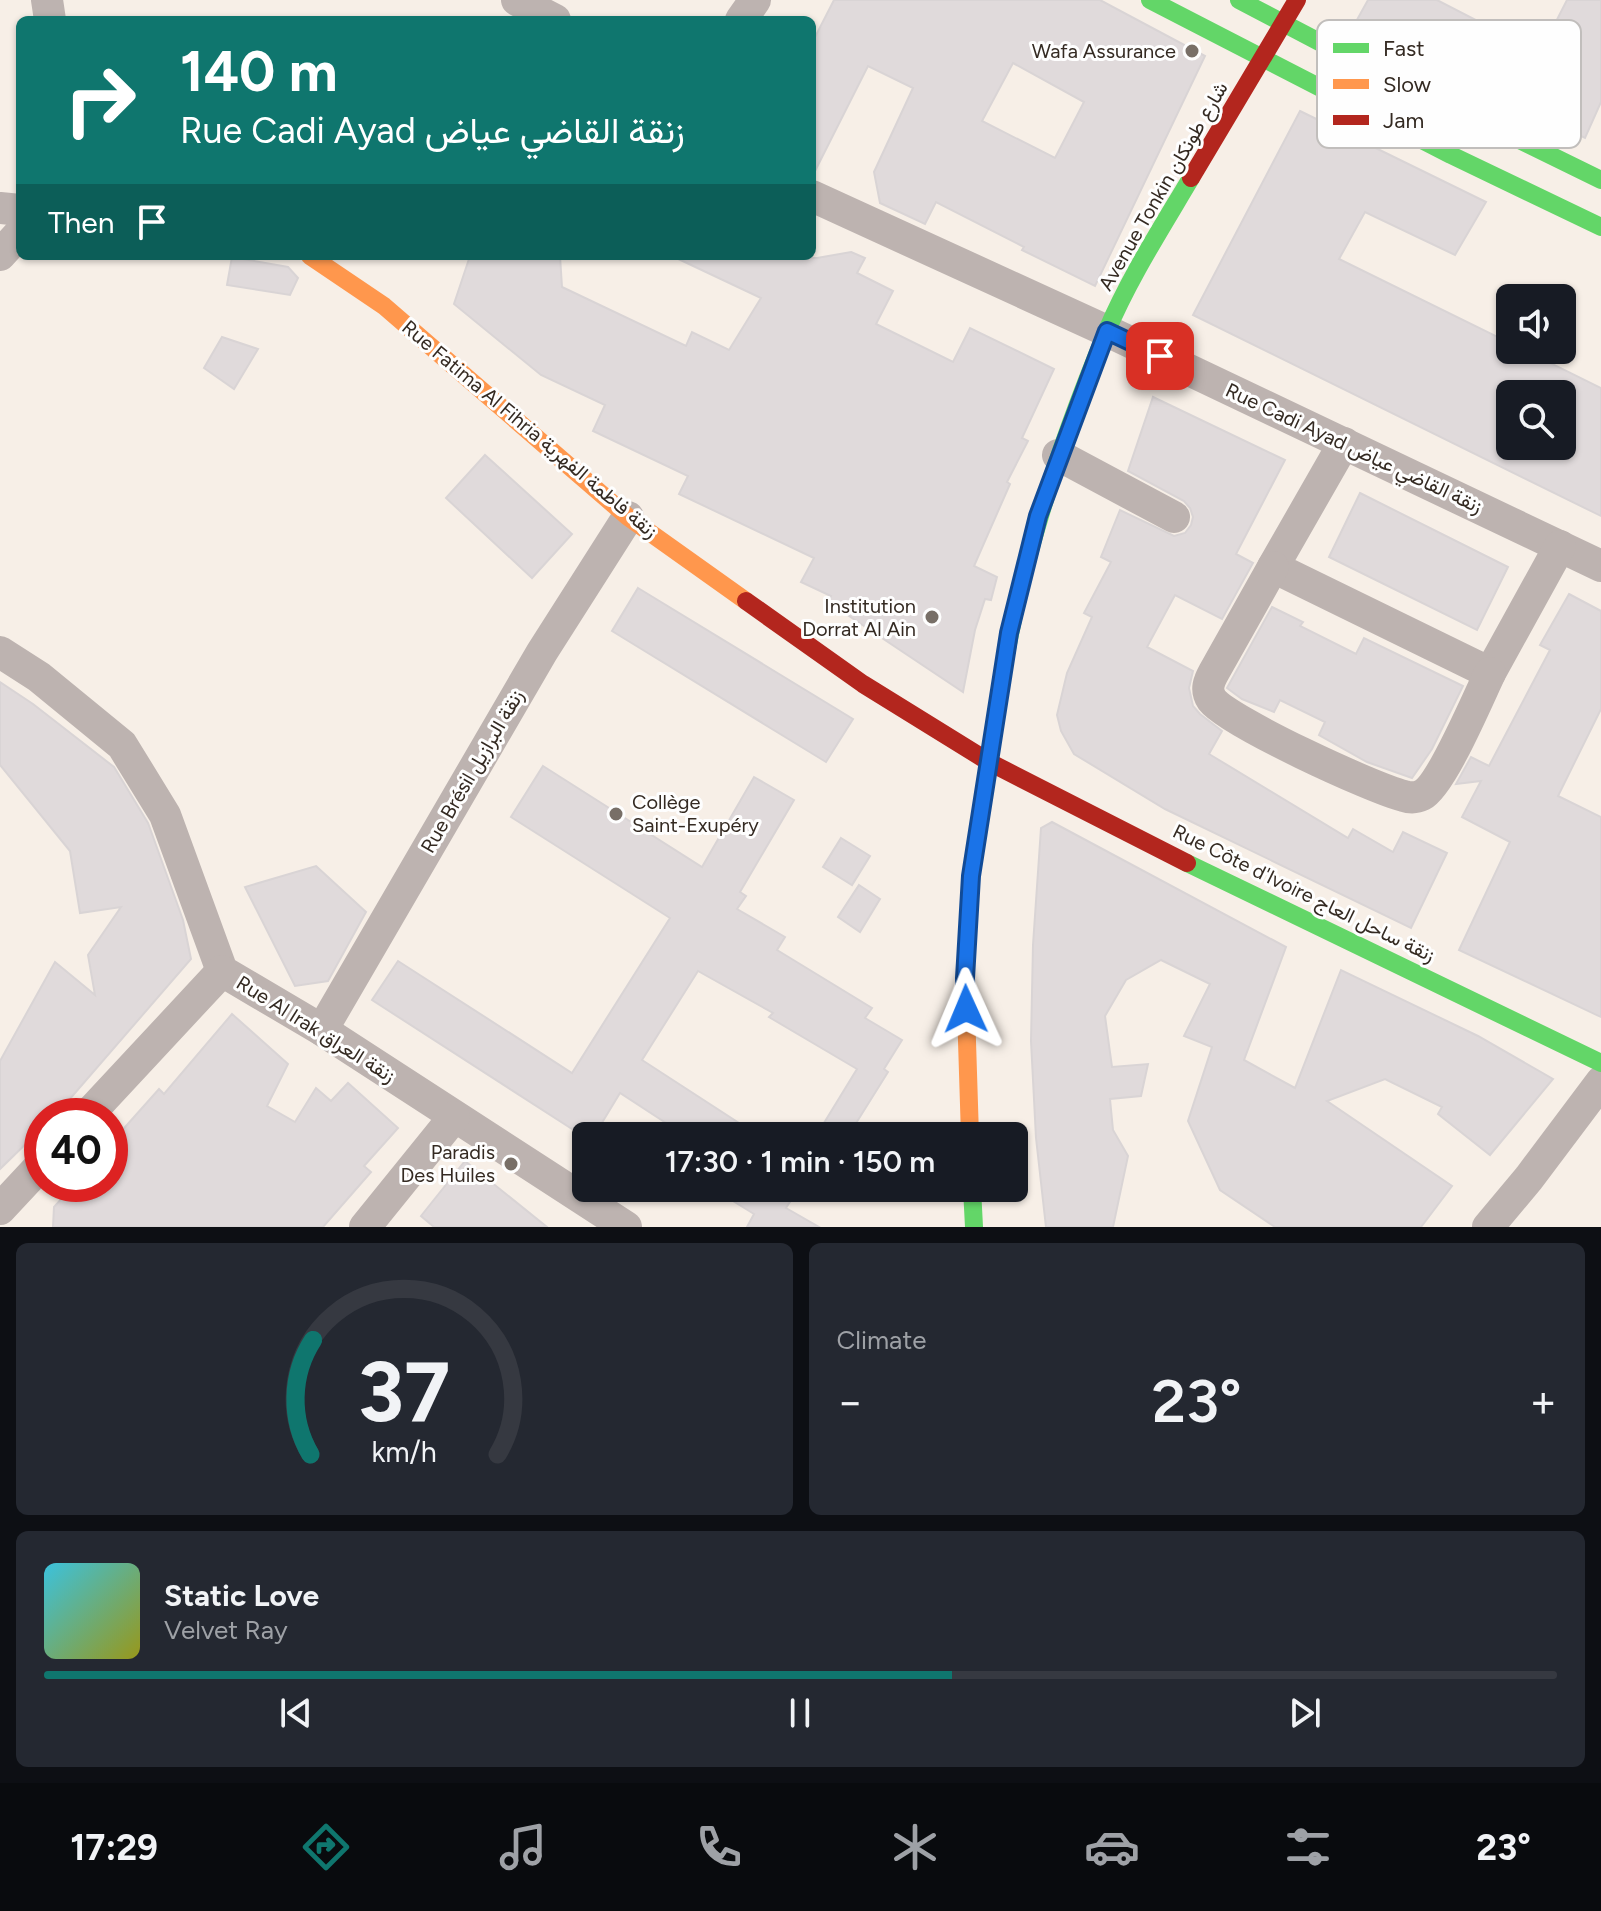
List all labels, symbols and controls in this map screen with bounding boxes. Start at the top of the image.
legend [1317,20,1581,148]
text: Fast [1383,35,1425,62]
text: 140 m [180,38,338,105]
place label: Wafa Assurance [1032,39,1176,63]
marker: Wafa Assurance [1183,42,1201,60]
icon: right [48,48,152,152]
text: Slow [1383,71,1432,98]
street label: Avenue Tonkin شارع طونكان [1093,77,1234,296]
text: Jam [1383,107,1424,134]
text: Rue Cadi Ayad زنقة القاضي عياض [180,109,685,152]
icon: arrive [130,200,174,244]
text: Then [48,204,114,241]
map controls [1496,284,1576,460]
button: sound [1496,284,1576,364]
street label: Rue Fatima Al Fihria زنقة فاطمة الفهرية [397,315,663,544]
pin [1126,322,1194,390]
icon: arrive [1138,334,1182,378]
street label: Rue Cadi Ayad زنقة القاضي عياض [1220,378,1486,523]
button: search [1496,380,1576,460]
place label: Institution Dorrat Al Ain [802,594,916,641]
marker: Institution Dorrat Al Ain [923,608,941,626]
street label: Rue Brésil زنقة البرازيل [415,685,529,857]
place label: Collège Saint-Exupéry [632,790,759,837]
marker: Collège Saint-Exupéry [607,805,625,823]
street label: Rue Côte d'Ivoire زنقة ساحل العاج [1168,819,1439,969]
position arrow [924,967,1008,1051]
street label: Rue Al Irak زنقة العراق [232,970,400,1088]
speed limit sign: 40 [24,1098,128,1202]
place label: Paradis Des Huiles [401,1140,495,1187]
text: 17:30 · 1 min · 150 m [665,1143,935,1180]
marker: Paradis Des Huiles [502,1155,520,1173]
text: Climate [837,1324,926,1356]
text: 37 [358,1342,451,1442]
text: 23° [1152,1365,1242,1437]
text: − [837,1375,864,1428]
text: + [1530,1375,1557,1428]
text: km/h [372,1435,437,1469]
text: Static Love [164,1577,319,1614]
text: Velvet Ray [164,1614,288,1646]
icon: previous [274,1691,318,1735]
icon: pause [778,1691,822,1735]
icon: next [1283,1691,1327,1735]
icon: directions [298,1819,354,1875]
icon: music [495,1819,551,1875]
icon: phone [691,1819,747,1875]
icon: climate [887,1819,943,1875]
icon: car [1084,1819,1140,1875]
icon: filters [1280,1819,1336,1875]
text: 17:29 [70,1826,158,1869]
text: 23° [1476,1826,1531,1869]

